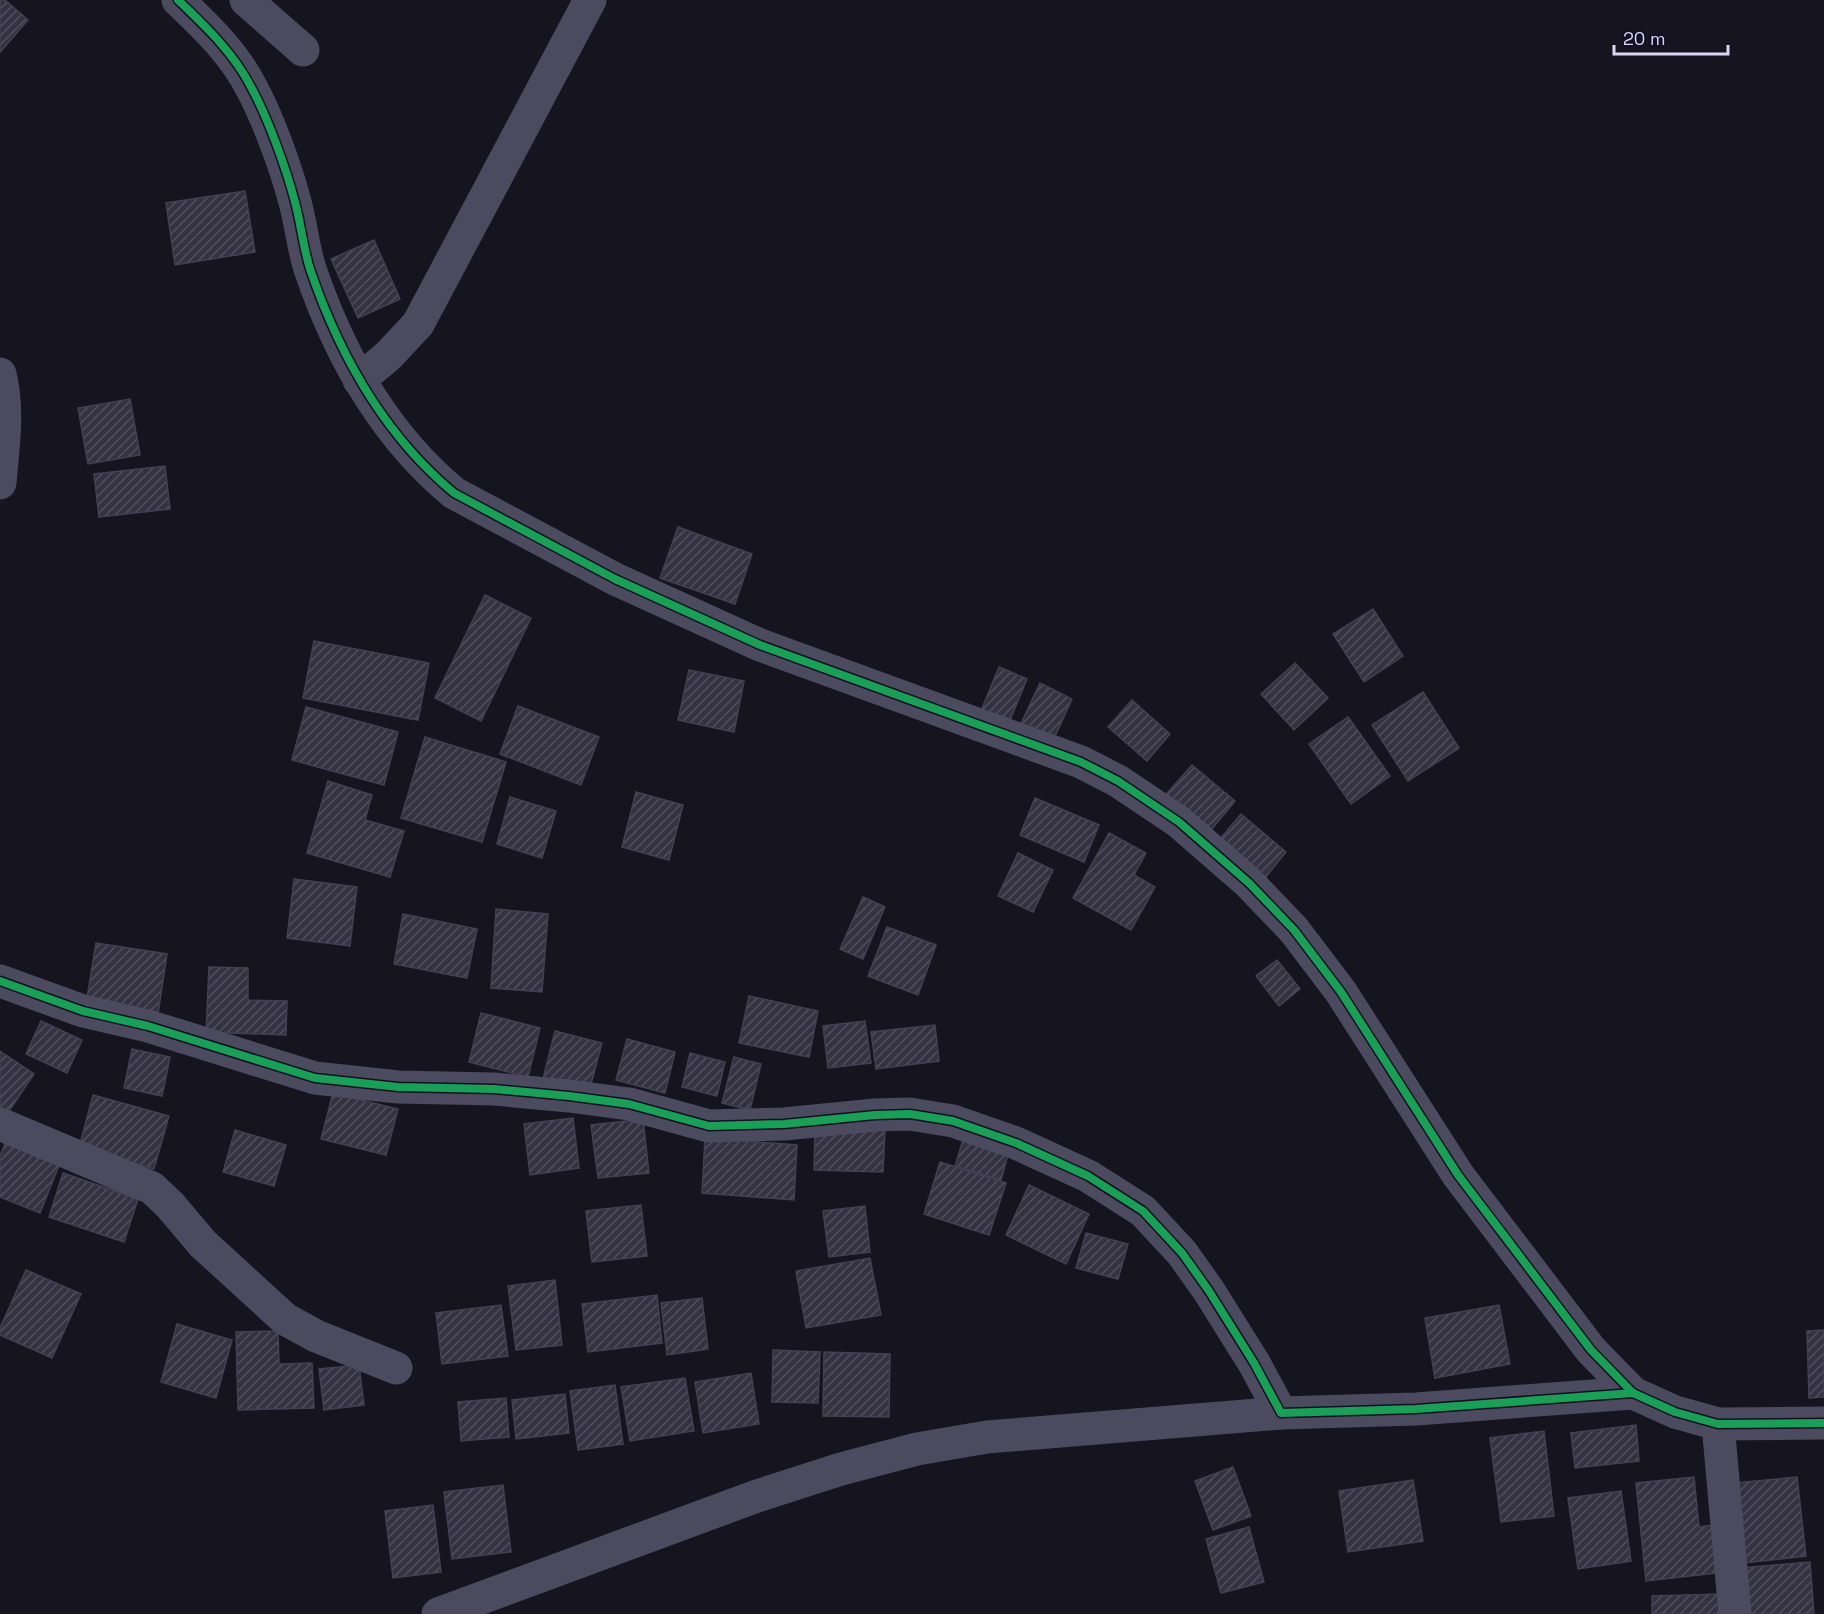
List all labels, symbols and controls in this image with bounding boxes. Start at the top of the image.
scale bar [1614,18,1728,56]
text: 20 m [1623,27,1666,50]

